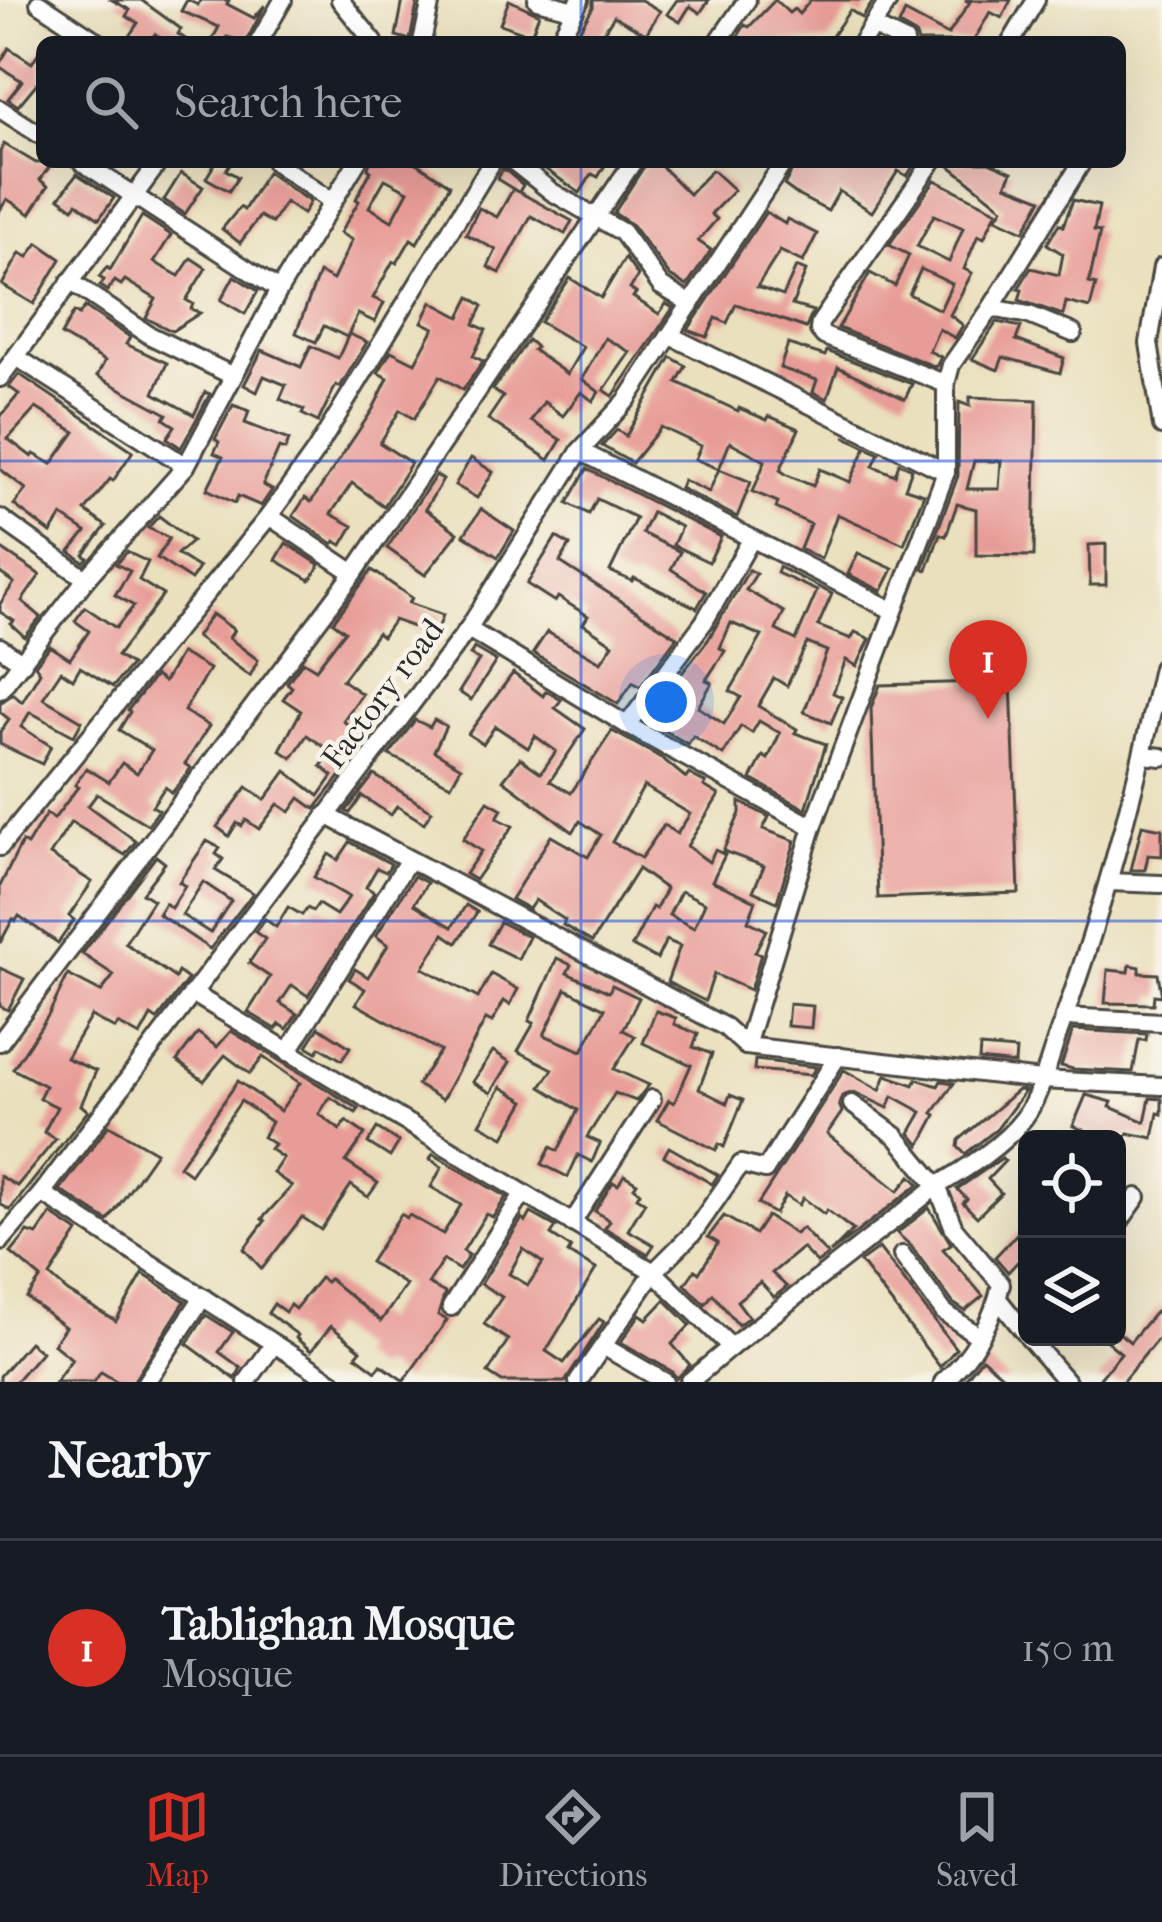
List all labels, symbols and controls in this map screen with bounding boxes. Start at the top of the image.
search box [36,36,1126,168]
icon: search [78,69,144,135]
text: Search here [174,76,402,129]
street label: Factory road [314,610,453,777]
pin: 1 [949,620,1027,719]
your location [636,672,696,732]
map controls [1018,1130,1126,1346]
button: locate [1018,1130,1126,1238]
button: layers [1018,1238,1126,1346]
text: Nearby [48,1430,209,1490]
text: Tablighan Mosque [162,1598,515,1651]
text: 1 [80,1625,94,1671]
text: 150 m [1021,1625,1114,1671]
text: Mosque [162,1651,293,1697]
tab: Map [144,1784,210,1895]
tab: Directions [499,1784,647,1895]
tab: Saved [936,1784,1018,1895]

